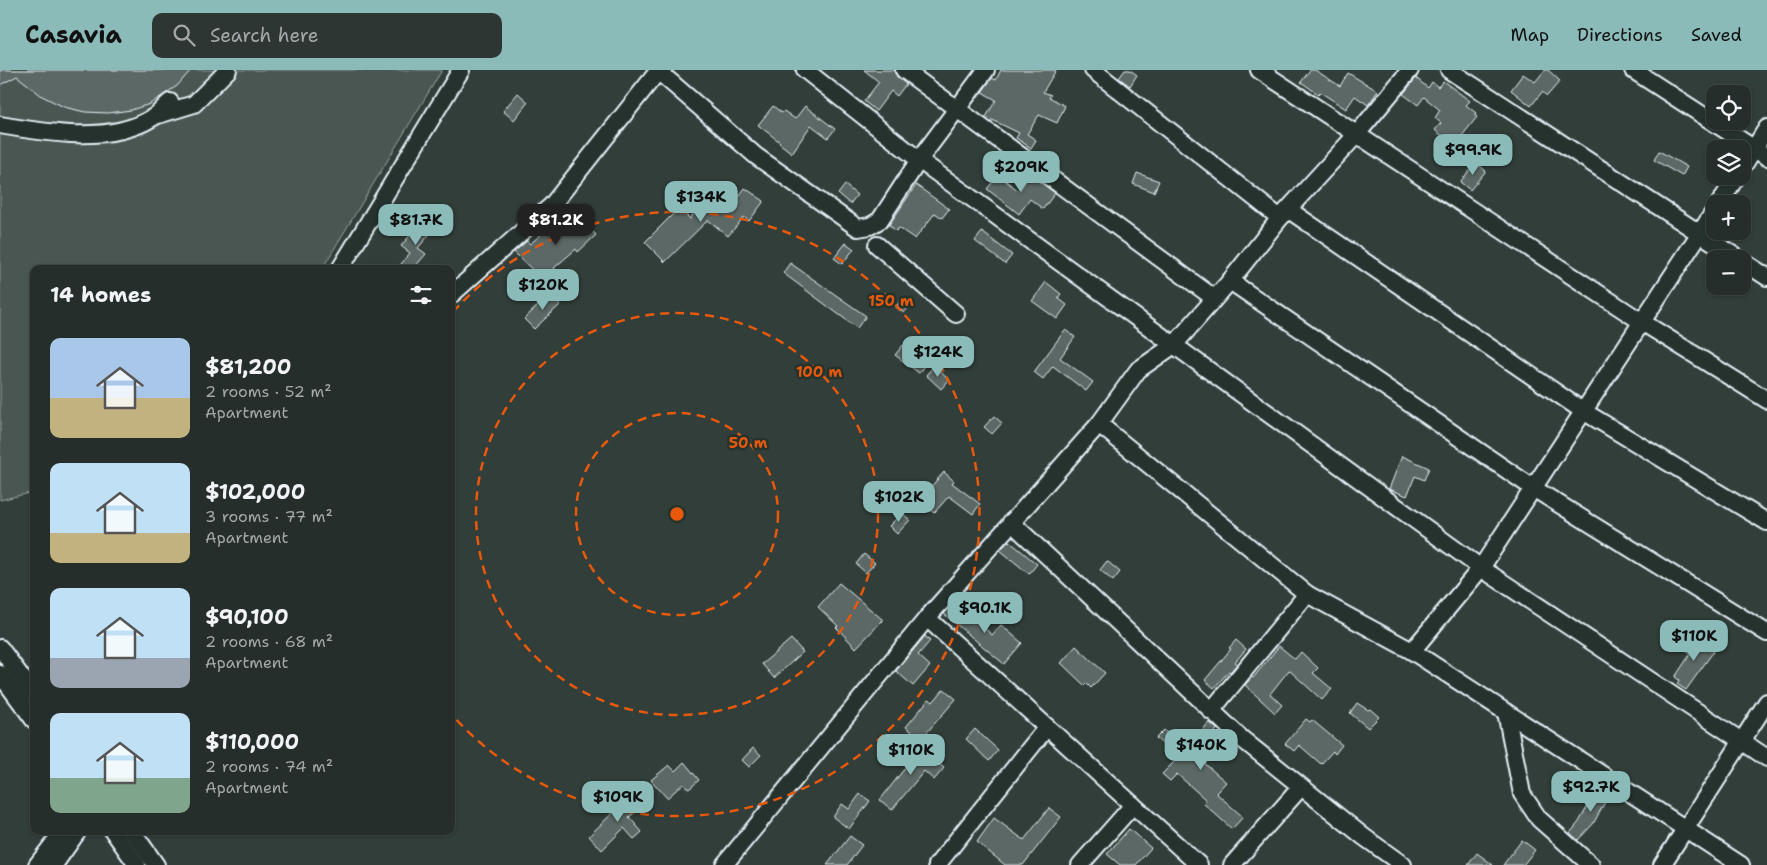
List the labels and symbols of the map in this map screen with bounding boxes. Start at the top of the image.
pin: $99.9K [1432,134,1514,176]
pin: $209K [986,150,1056,193]
pin: $134K [666,180,736,223]
pin: $81.7K [375,204,457,246]
pin: $81.2K [515,204,597,246]
pin: $120K [508,268,578,311]
text: 150 m [868,291,914,311]
pin: $124K [903,336,973,378]
text: 100 m [796,362,842,382]
text: 50 m [729,433,768,453]
pin: $102K [864,480,934,523]
centre of rings [668,505,686,523]
pin: $90.1K [944,592,1026,634]
pin: $110K [1659,620,1729,662]
pin: $140K [1166,728,1236,771]
pin: $110K [876,734,946,776]
pin: $92.7K [1550,770,1632,813]
pin: $109K [583,780,653,823]

